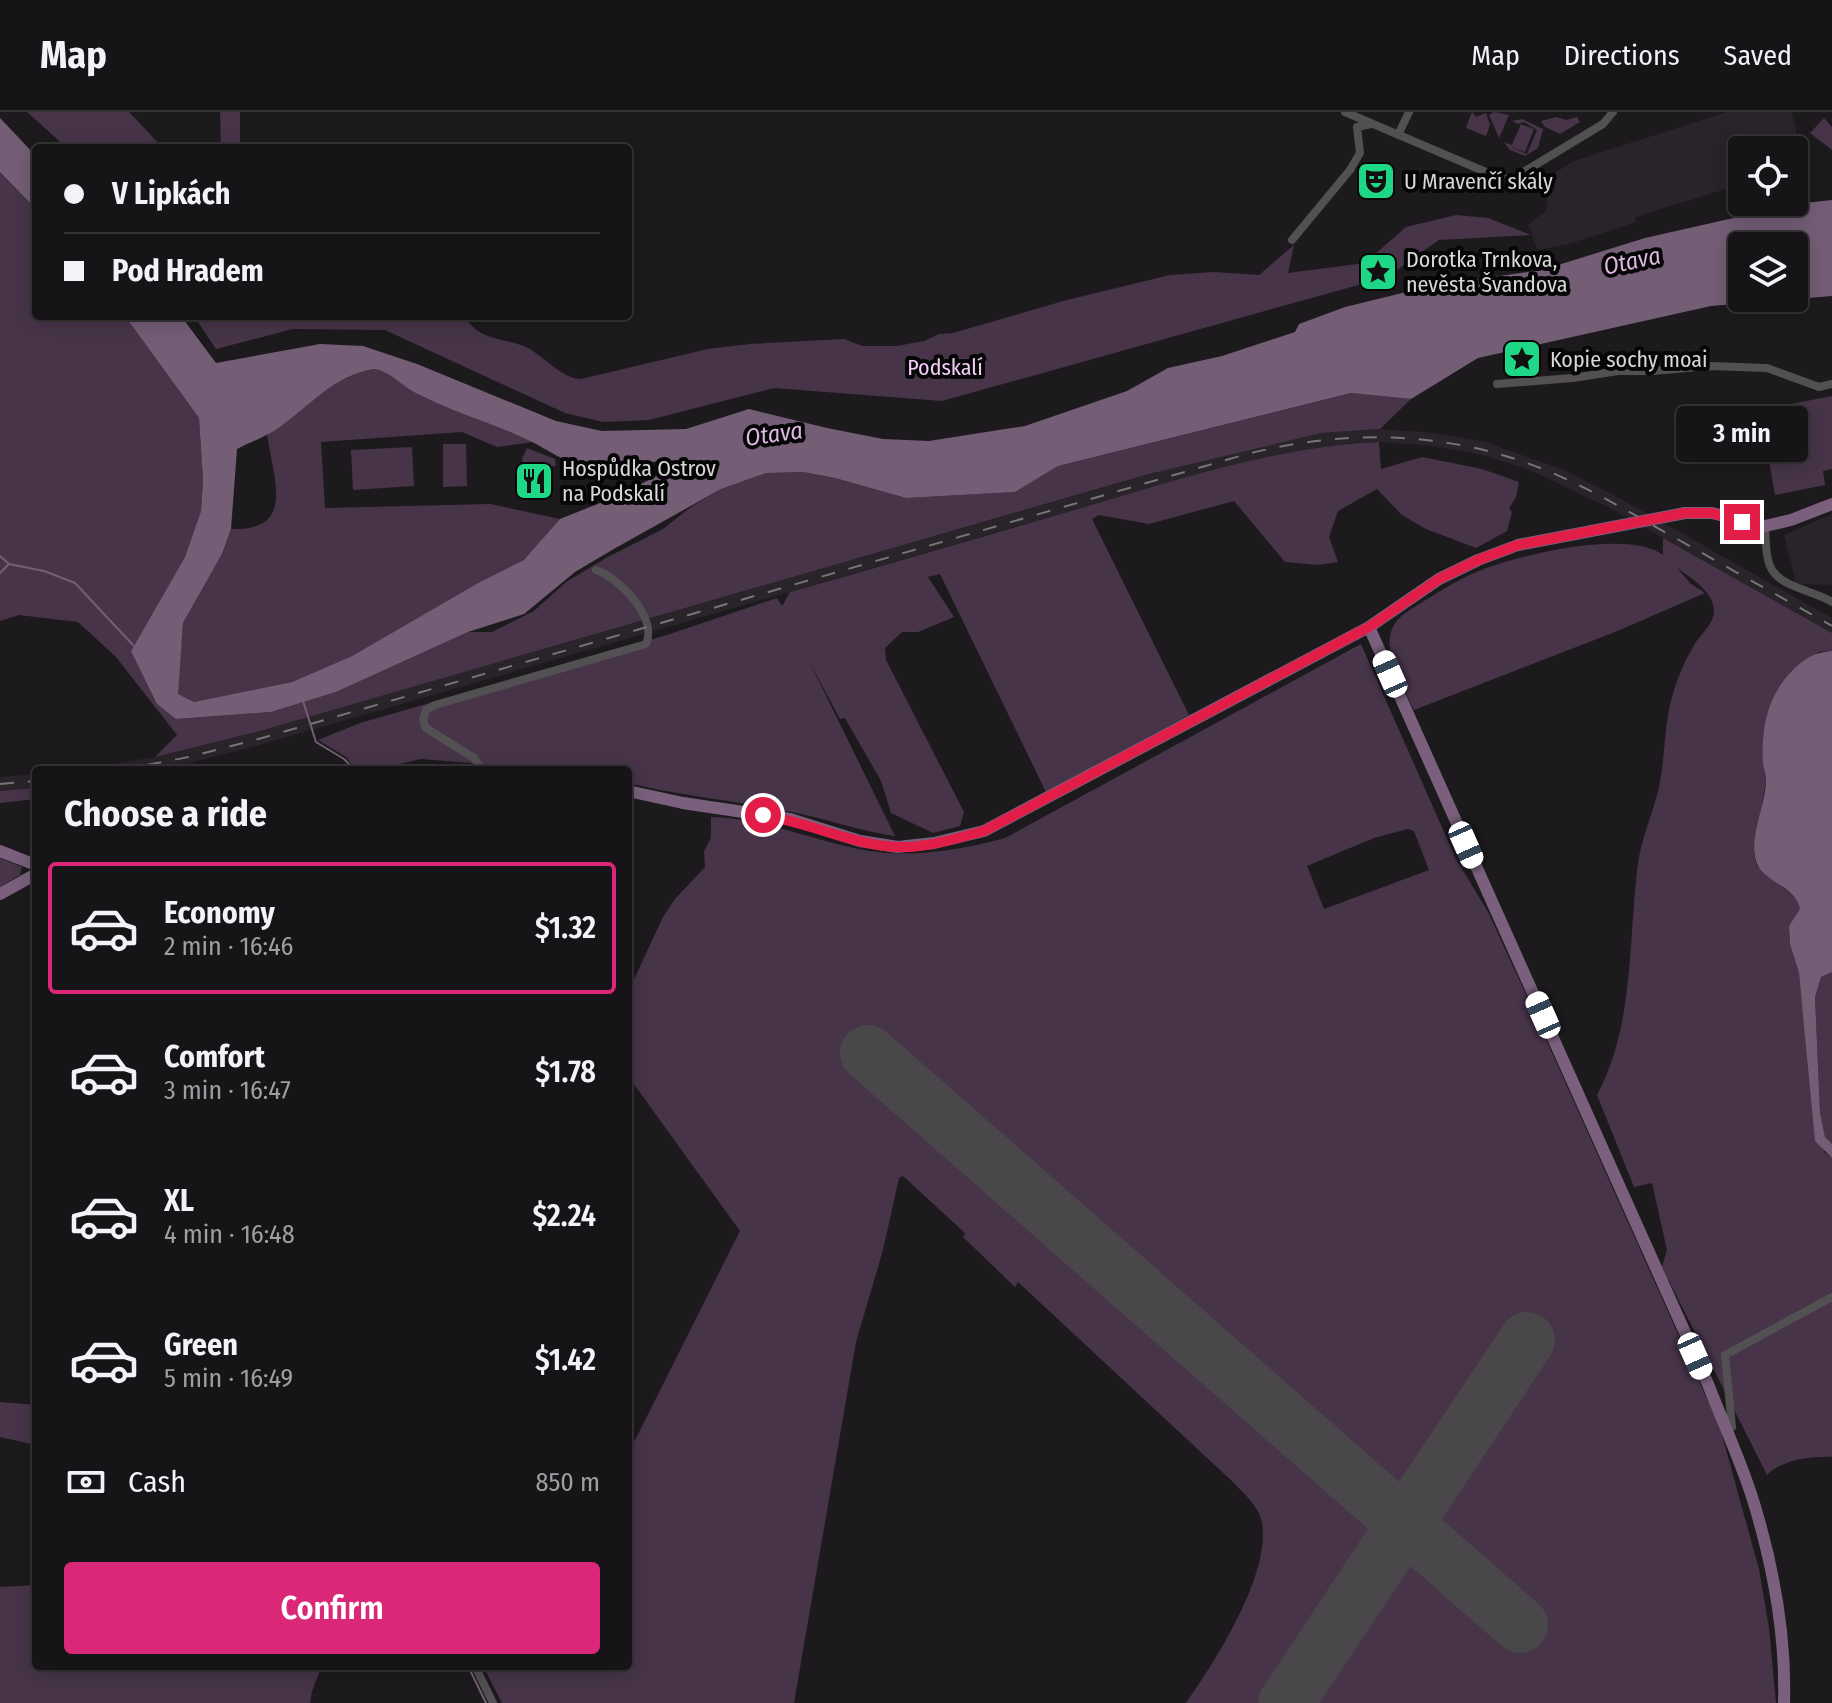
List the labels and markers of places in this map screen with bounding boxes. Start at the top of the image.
theatre icon: U Mravenčí skály [1355,160,1397,202]
place label: U Mravenčí skály [1404,168,1553,195]
place label: Dorotka Trnkova, nevěsta Švandova [1406,246,1567,298]
place icon: Dorotka Trnkova, nevěsta Švandova [1357,251,1399,293]
place icon: Kopie sochy moai [1501,338,1543,380]
place label: Kopie sochy moai [1550,346,1708,373]
place label: Hospůdka Ostrov na Podskalí [562,455,716,507]
restaurant icon: Hospůdka Ostrov na Podskalí [513,460,555,502]

